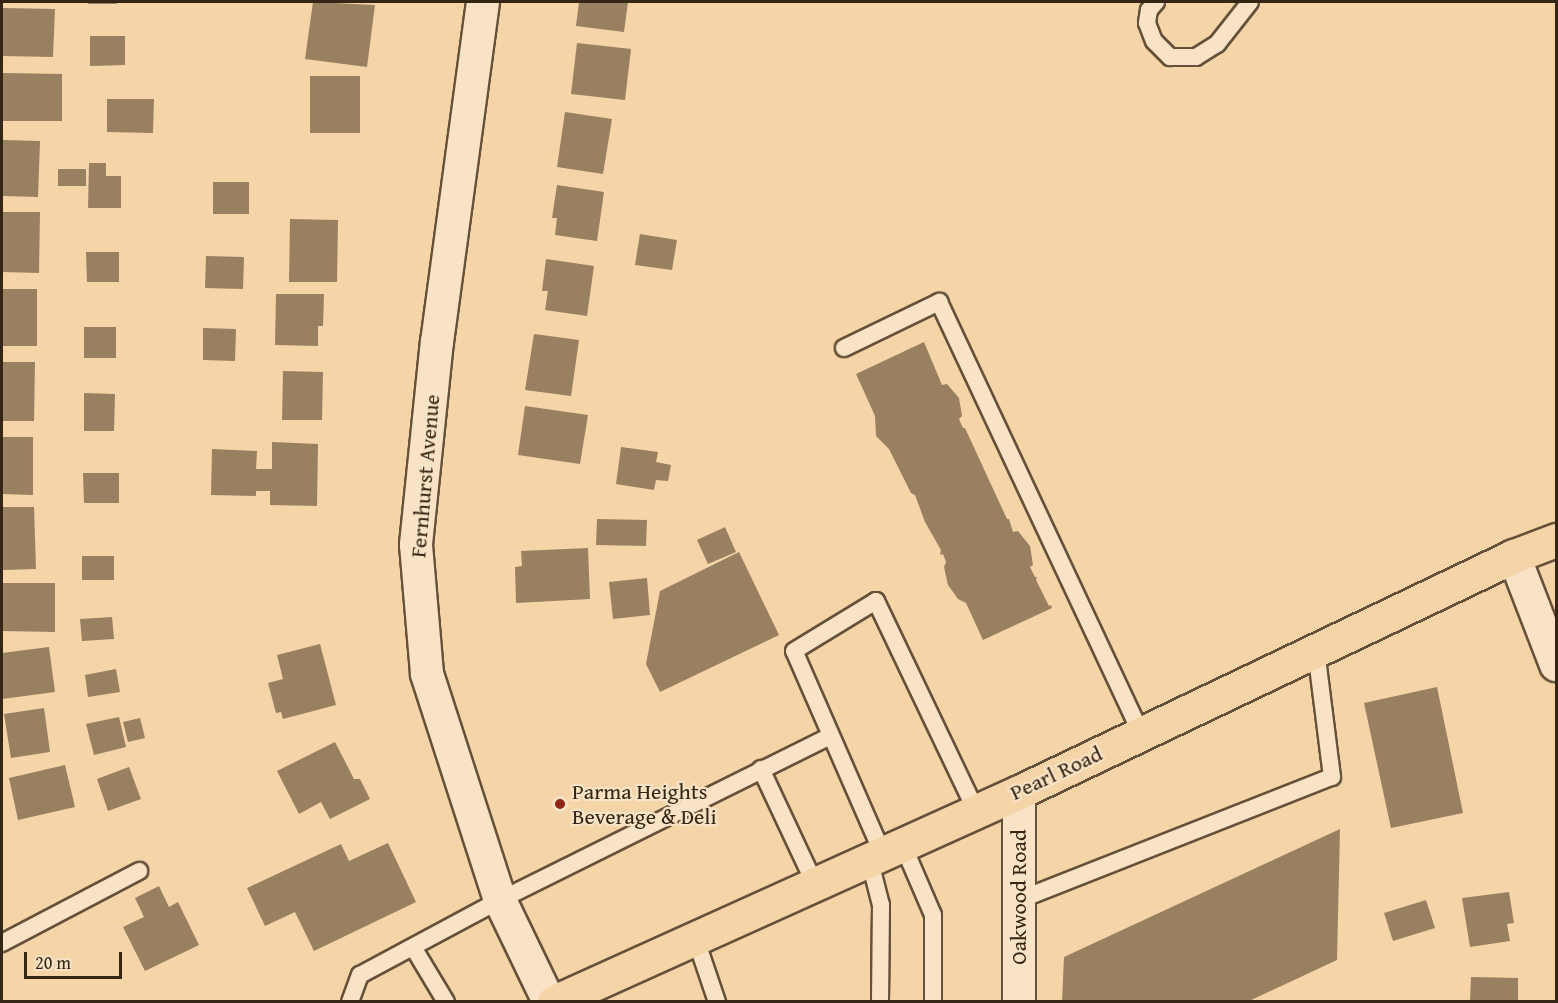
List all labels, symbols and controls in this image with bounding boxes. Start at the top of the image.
street label: Fernhurst Avenue [405,393,445,559]
street label: Pearl Road [1006,740,1106,806]
place label: Parma Heights Beverage & Deli [572,778,717,830]
marker: Parma Heights Beverage & Deli [553,797,567,811]
street label: Oakwood Road [1006,829,1032,965]
scale bar [27,940,124,978]
text: 20 m [35,949,71,976]

